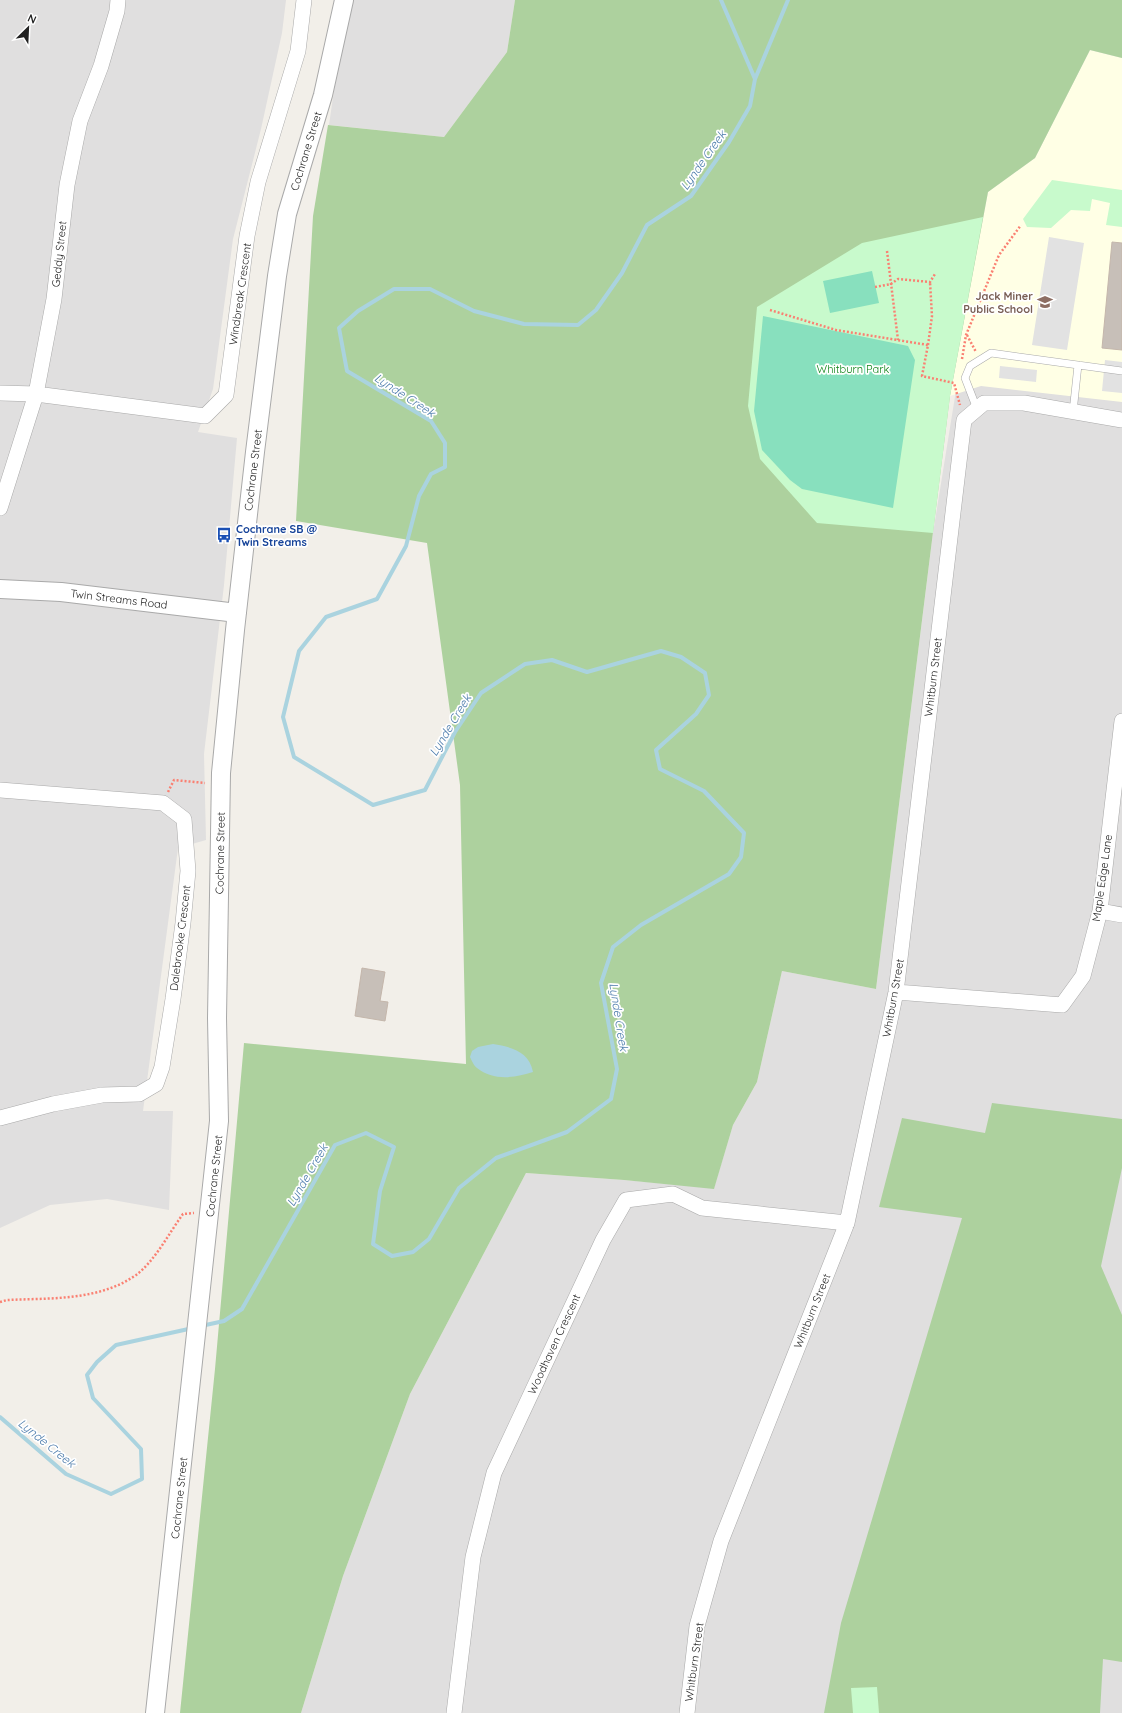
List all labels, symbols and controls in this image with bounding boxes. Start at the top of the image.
north arrow [8,8,48,48]
text: N [26,11,39,27]
street label: Cochrane Street [287,109,325,192]
water label: Lynde Creek [677,126,730,193]
street label: Geddy Street [49,220,69,288]
street label: Windbreak Crescent [226,242,254,346]
place label: Jack Miner Public School [963,289,1033,316]
school or university icon: Jack Miner Public School [1036,293,1054,311]
park label: Whitburn Park [817,362,889,376]
water label: Lynde Creek [372,370,439,421]
street label: Cochrane Street [241,428,265,512]
place label: Cochrane SB @ Twin Streams [236,522,317,549]
bus stop icon: Cochrane SB @ Twin Streams [215,526,233,544]
street label: Twin Streams Road [70,586,168,612]
street label: Whitburn Street [921,636,945,717]
water label: Lynde Creek [426,690,475,759]
street label: Cochrane Street [212,812,228,894]
street label: Maple Edge Lane [1089,834,1115,922]
street label: Dalebrooke Crescent [167,884,193,992]
street label: Whitburn Street [879,957,907,1038]
water label: Lynde Creek [606,982,632,1054]
street label: Cochrane Street [203,1134,225,1218]
water label: Lynde Creek [283,1140,332,1209]
street label: Whitburn Street [791,1271,833,1350]
street label: Woodhaven Crescent [525,1291,584,1396]
water label: Lynde Creek [15,1415,80,1472]
street label: Cochrane Street [168,1456,190,1540]
street label: Whitburn Street [682,1621,707,1702]

